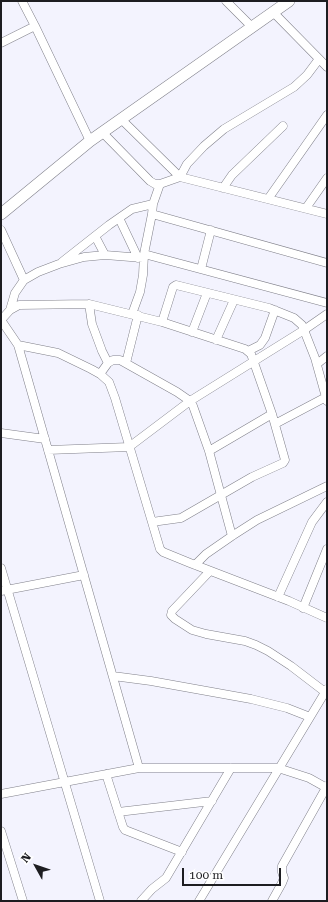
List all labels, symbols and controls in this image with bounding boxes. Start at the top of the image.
north arrow [16,846,56,886]
text: N [19,851,34,865]
scale bar [184,860,283,886]
text: 100 m [189,868,223,882]

